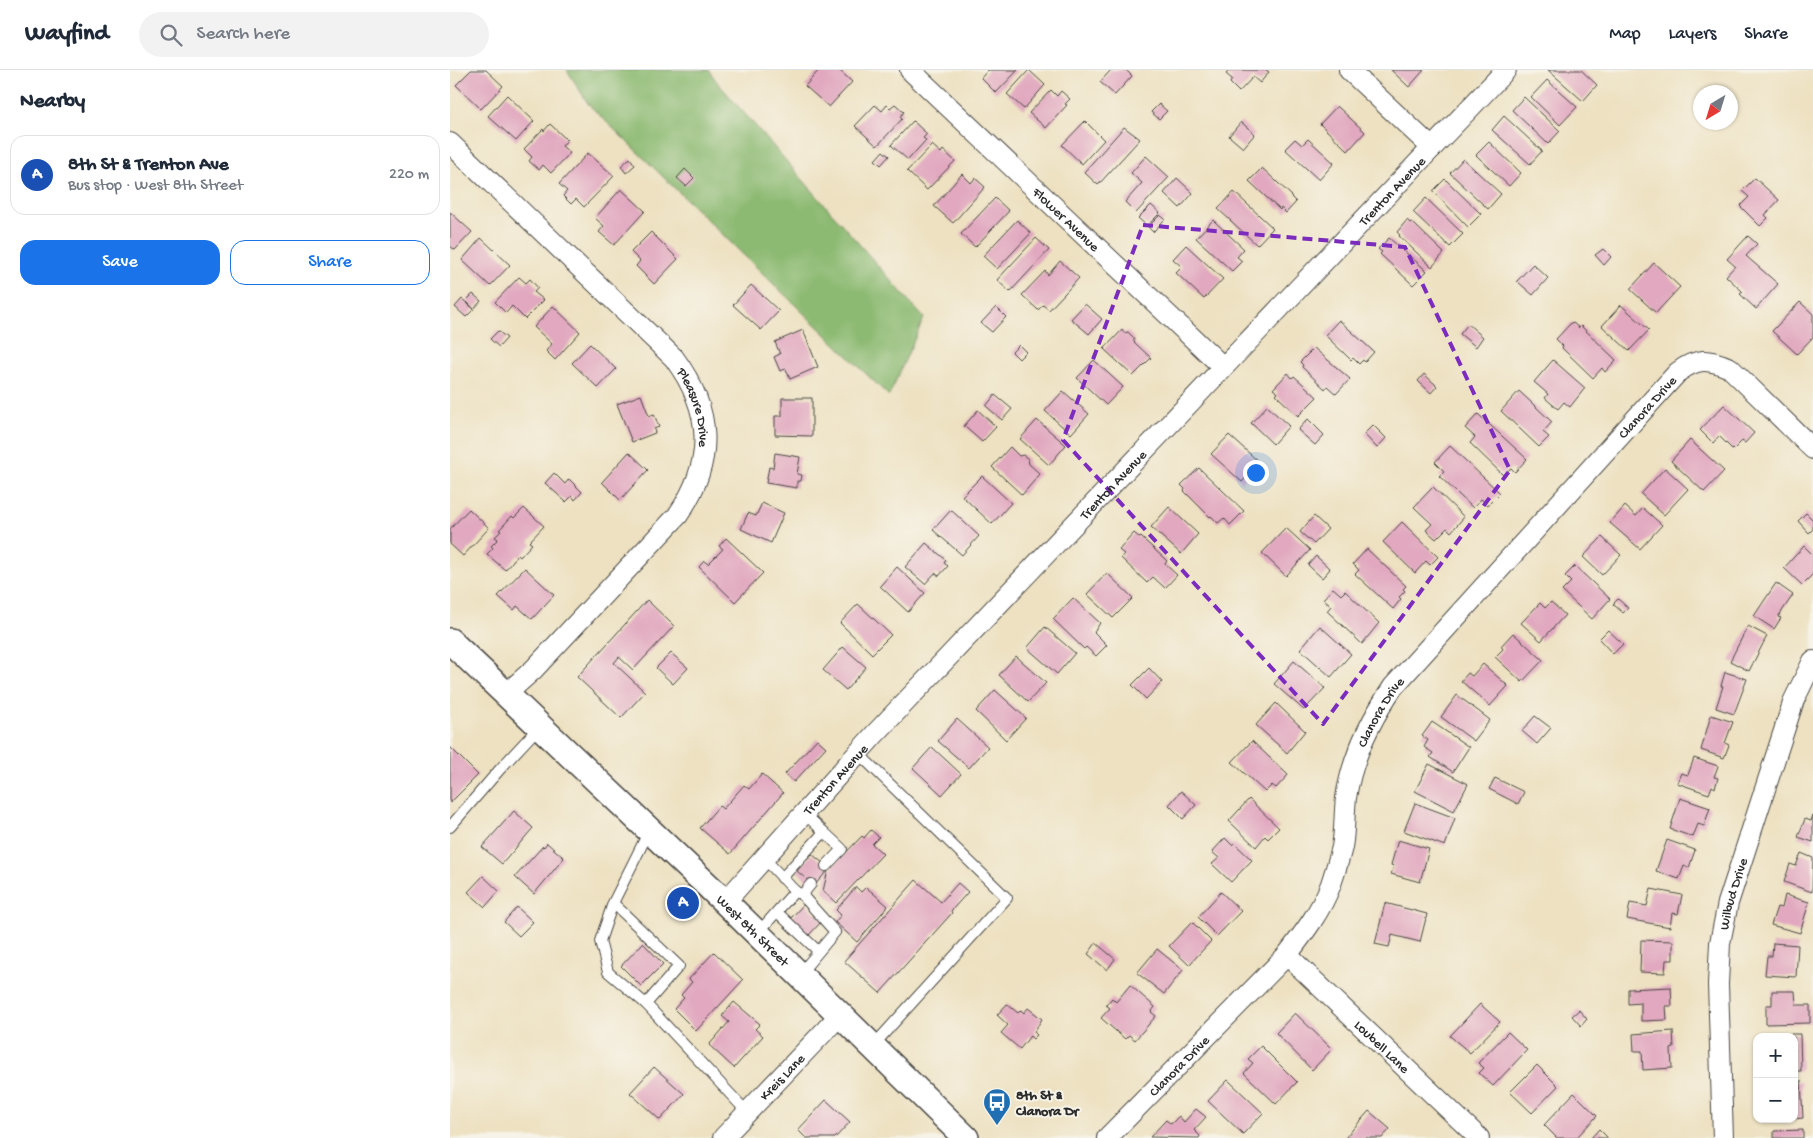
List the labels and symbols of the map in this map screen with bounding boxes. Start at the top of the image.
north arrow [1693,85,1738,130]
street label: Trenton Avenue [1356,153,1431,231]
street label: Flower Avenue [1027,184,1103,257]
street label: Pleasure Drive [671,364,711,448]
street label: Clanora Drive [1616,373,1682,443]
street label: Trenton Avenue [1077,447,1152,525]
your location [1243,460,1269,486]
street label: Clanora Drive [1355,674,1409,750]
street label: Trenton Avenue [800,741,873,820]
street label: Wilbud Drive [1717,856,1753,932]
pin: A [667,884,699,922]
street label: West 8th Street [712,892,793,972]
street label: Loubell Lane [1350,1018,1413,1079]
street label: Clanora Drive [1147,1032,1215,1101]
street label: Kreis Lane [757,1051,810,1105]
bus stop icon: 8th St & Clanora Dr [982,1087,1012,1126]
place label: 8th St & Clanora Dr [1015,1088,1081,1121]

